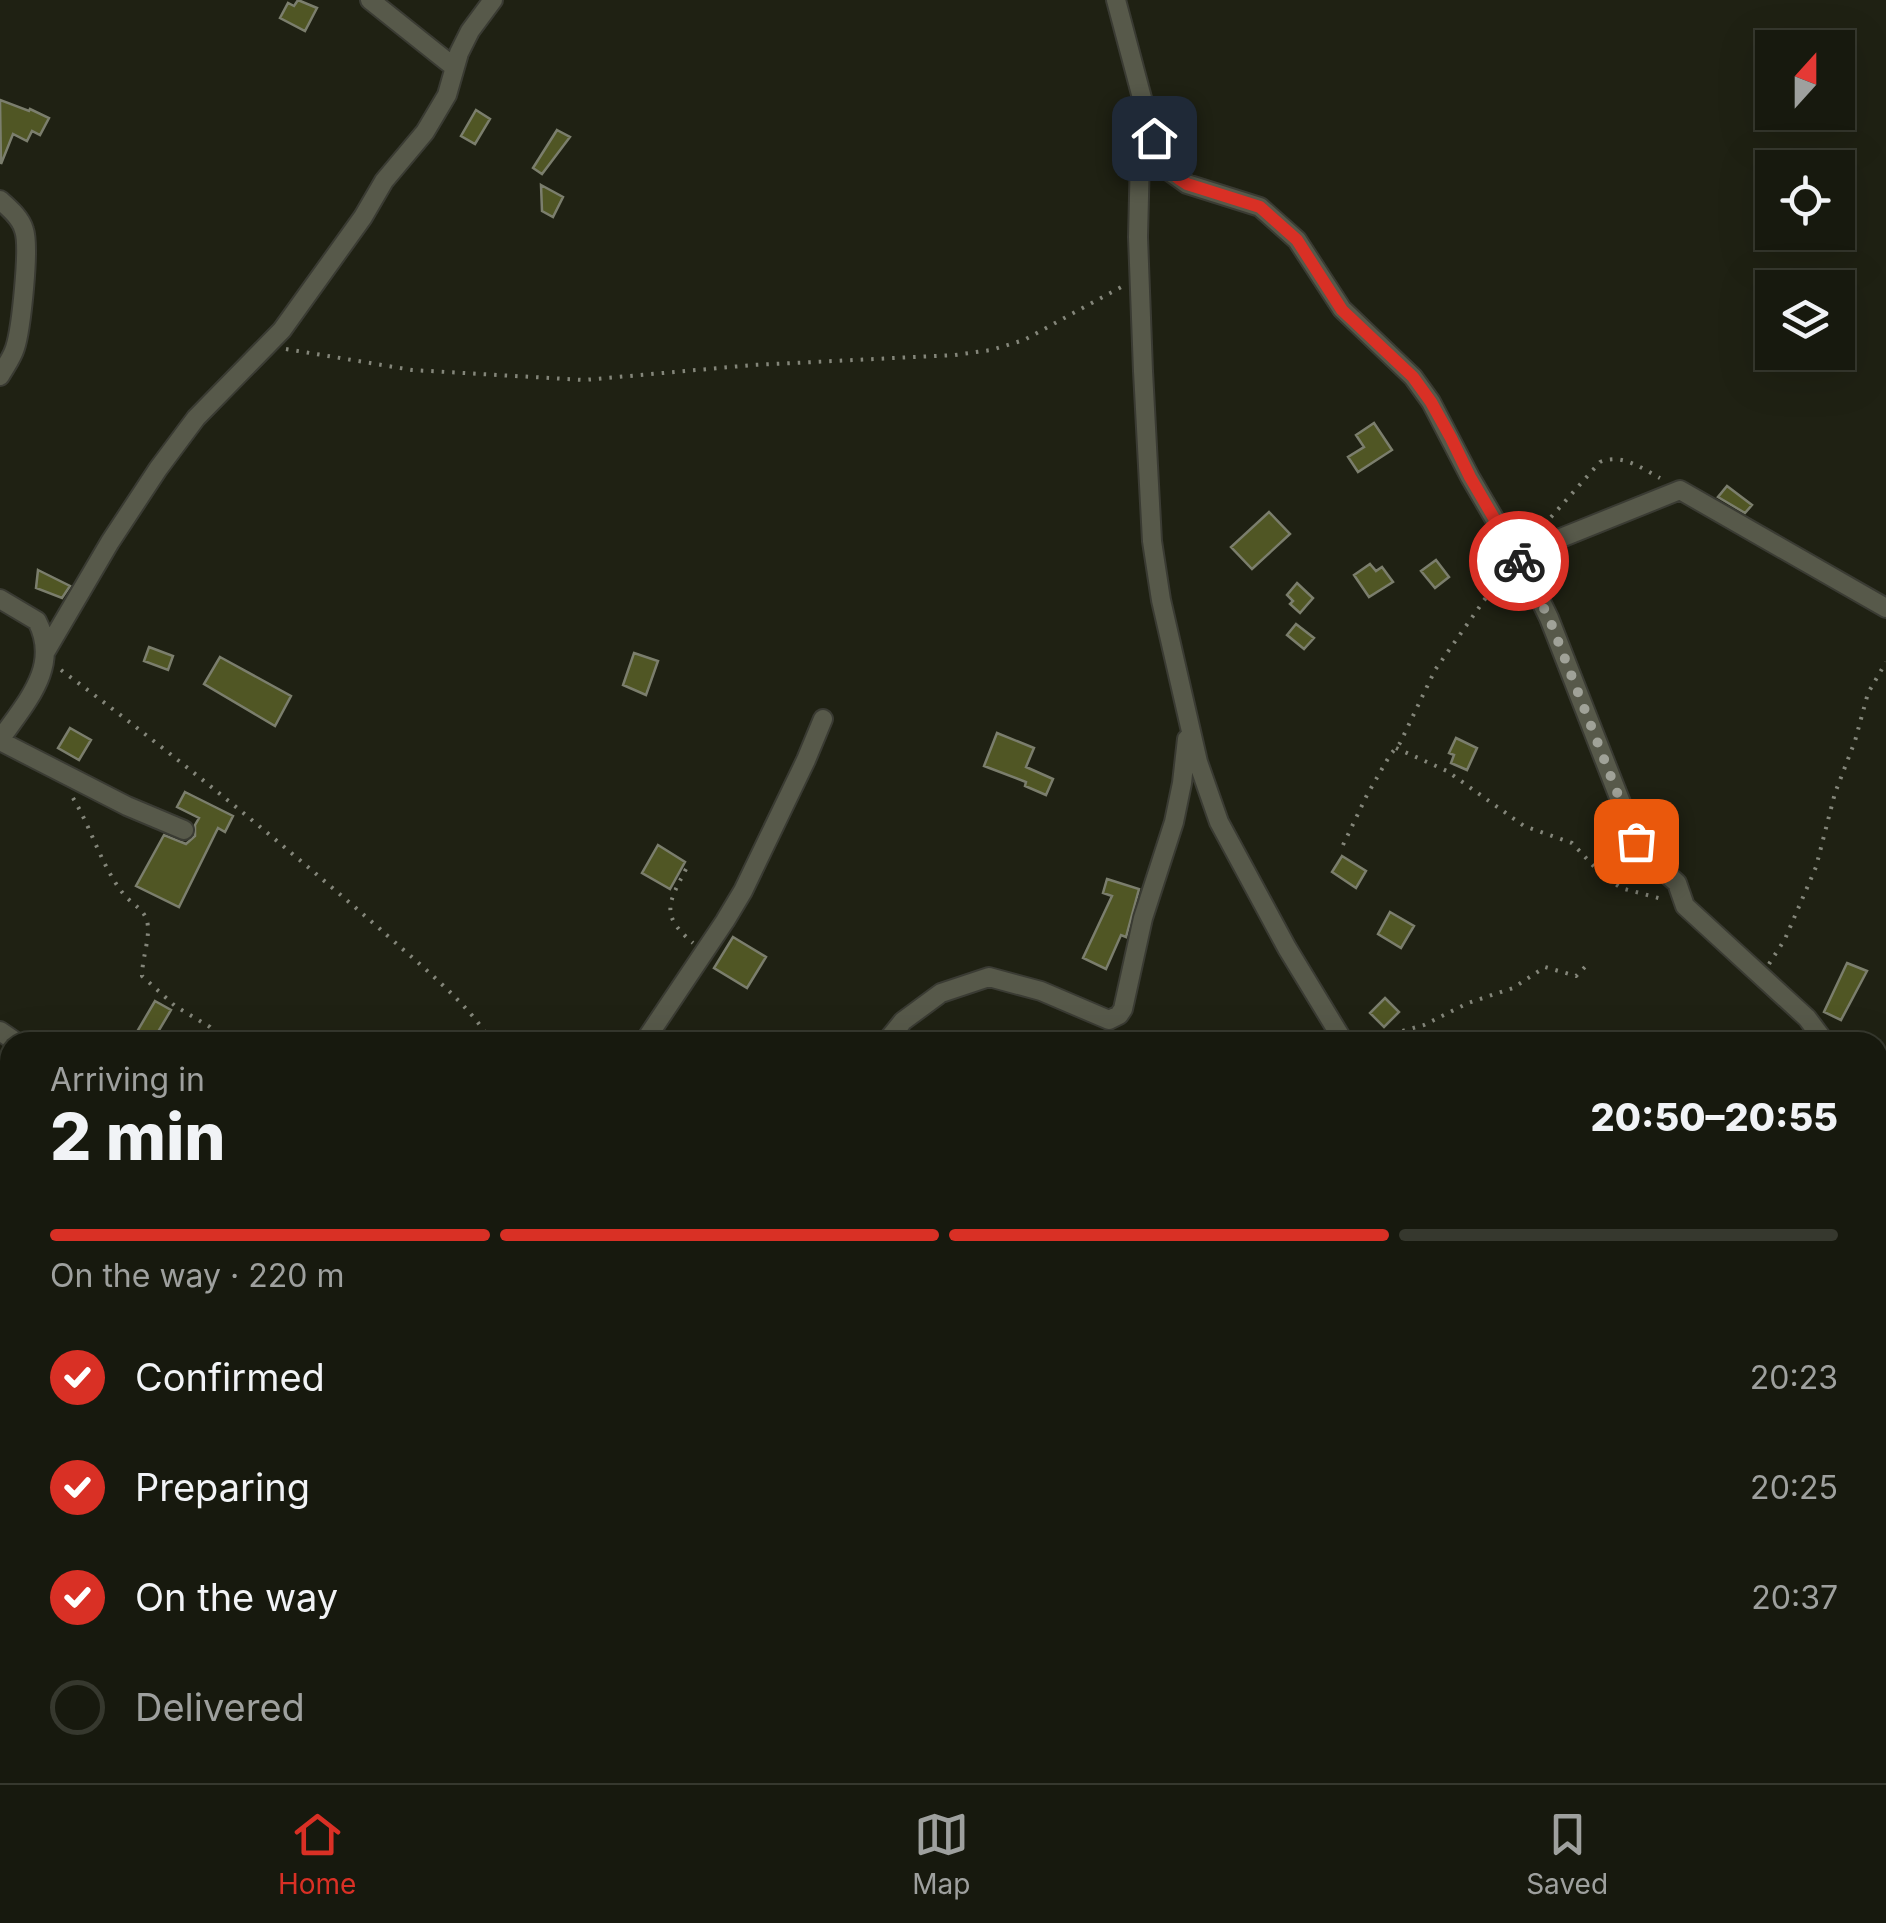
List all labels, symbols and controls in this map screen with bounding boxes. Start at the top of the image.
north arrow [1755,30,1855,130]
map controls [1755,30,1855,370]
pin [1112,96,1197,181]
icon: home [1127,111,1182,166]
button: locate [1755,150,1855,250]
button: layers [1755,270,1855,370]
courier [1469,511,1569,611]
icon: bike [1492,534,1547,589]
pin [1594,799,1679,884]
icon: bag [1609,814,1664,869]
text: Arriving in [50,1060,205,1099]
text: 20:50–20:55 [1591,1094,1838,1140]
text: 2 min [50,1097,226,1176]
text: On the way · 220 m [50,1256,345,1295]
icon: check [50,1350,105,1405]
text: Confirmed [135,1354,325,1400]
text: 20:23 [1750,1358,1838,1397]
icon: check [50,1460,105,1515]
text: Preparing [135,1464,310,1510]
text: 20:25 [1750,1468,1838,1507]
icon: check [50,1570,105,1625]
text: On the way [135,1574,338,1620]
text: 20:37 [1751,1578,1838,1617]
text: Delivered [135,1684,305,1730]
tab: Home [278,1807,356,1901]
tab: Map [912,1807,970,1901]
tab: Saved [1526,1807,1608,1901]

